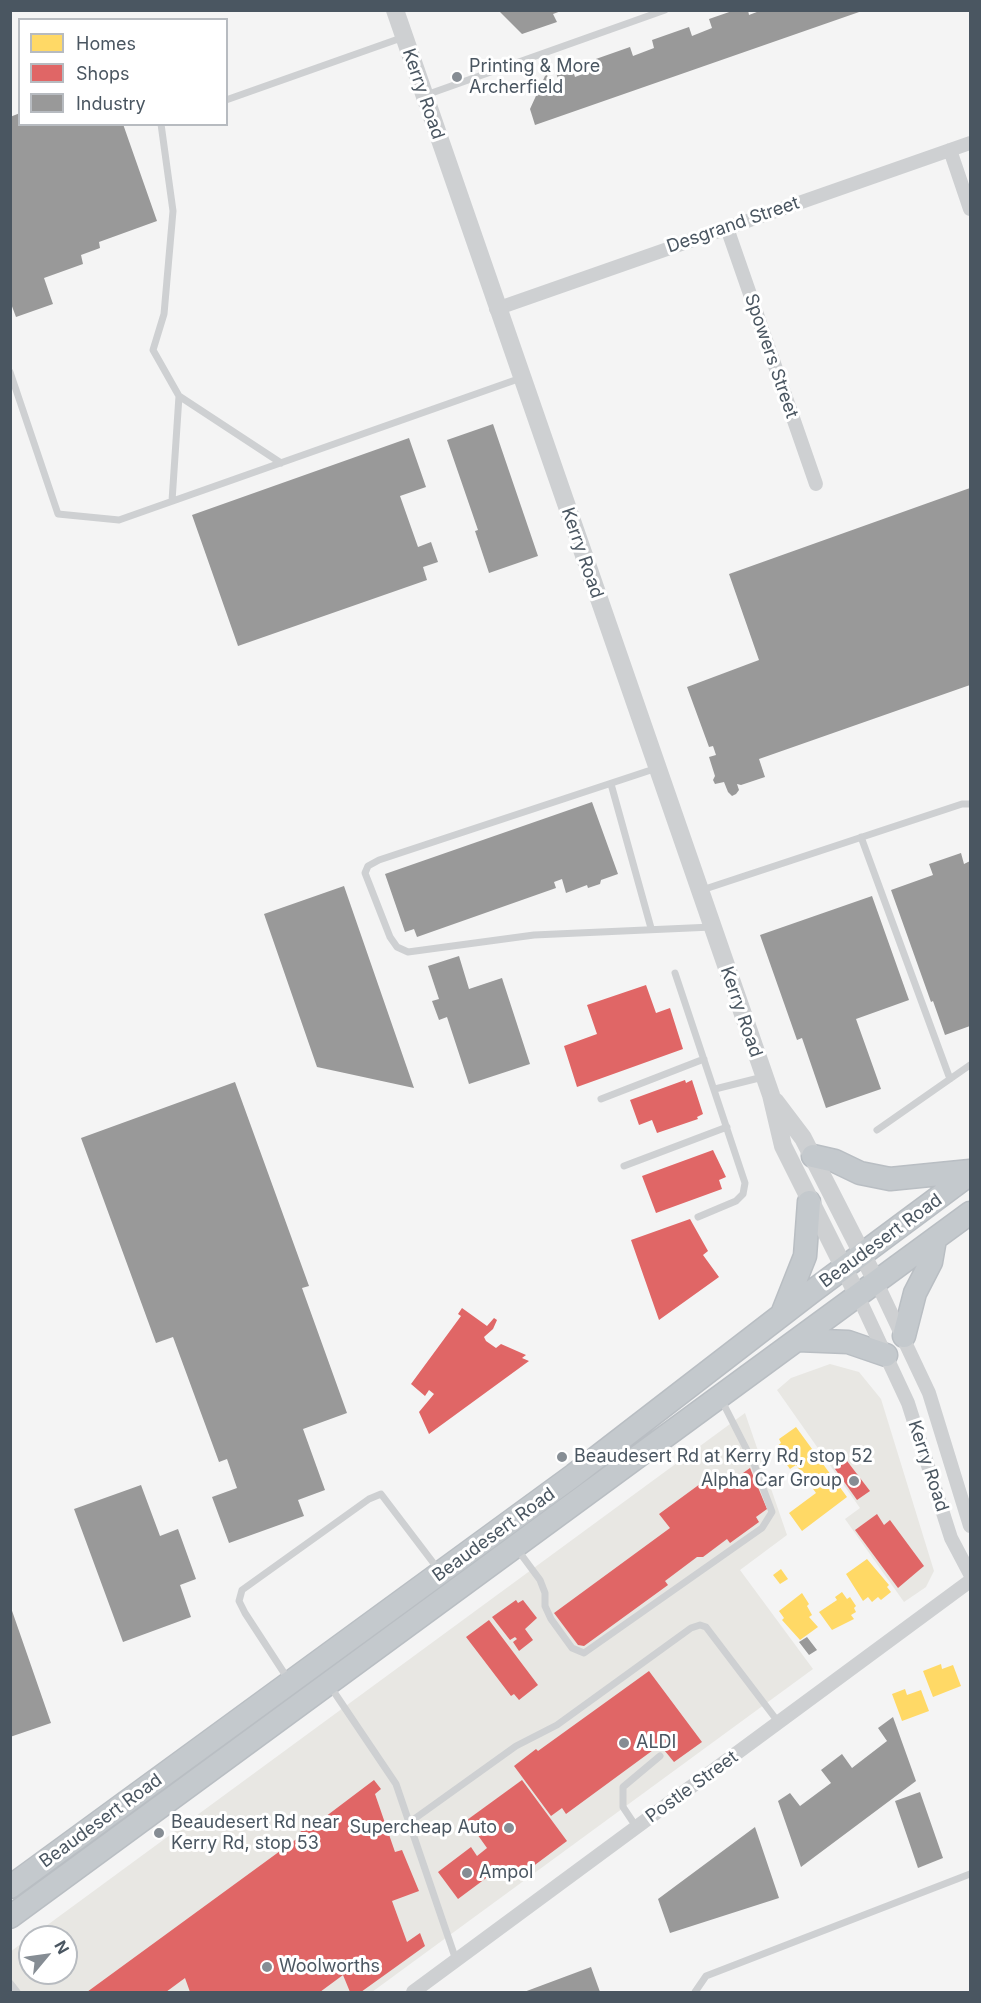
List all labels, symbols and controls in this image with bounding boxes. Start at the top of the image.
legend [18,18,228,126]
text: Homes [76,33,136,54]
street label: Kerry Road [397,46,449,142]
place label: Printing & More Archerfield [469,56,600,98]
text: Shops [76,63,130,84]
marker: Printing & More Archerfield [450,70,464,84]
text: Industry [76,93,146,114]
street label: Desgrand Street [664,192,802,258]
street label: Spowers Street [740,291,802,421]
street label: Kerry Road [556,505,608,601]
street label: Kerry Road [715,964,767,1060]
street label: Beaudesert Road [816,1189,946,1293]
street label: Kerry Road [903,1418,953,1514]
place label: Beaudesert Rd at Kerry Rd, stop 52 [574,1446,873,1468]
marker: Beaudesert Rd at Kerry Rd, stop 52 [555,1450,569,1464]
place label: Alpha Car Group [701,1470,842,1492]
marker: Alpha Car Group [847,1474,861,1488]
street label: Beaudesert Road [429,1483,559,1587]
place label: ALDI [636,1732,676,1754]
marker: ALDI [617,1736,631,1750]
street label: Postle Street [642,1746,742,1828]
street label: Beaudesert Road [36,1769,166,1873]
place label: Beaudesert Rd near Kerry Rd, stop 53 [171,1812,339,1854]
place label: Supercheap Auto [349,1817,497,1839]
marker: Supercheap Auto [502,1821,516,1835]
marker: Beaudesert Rd near Kerry Rd, stop 53 [152,1826,166,1840]
place label: Ampol [479,1862,533,1884]
marker: Ampol [460,1866,474,1880]
north arrow [18,1925,78,1985]
text: N [50,1937,74,1957]
place label: Woolworths [279,1956,380,1978]
marker: Woolworths [260,1960,274,1974]

